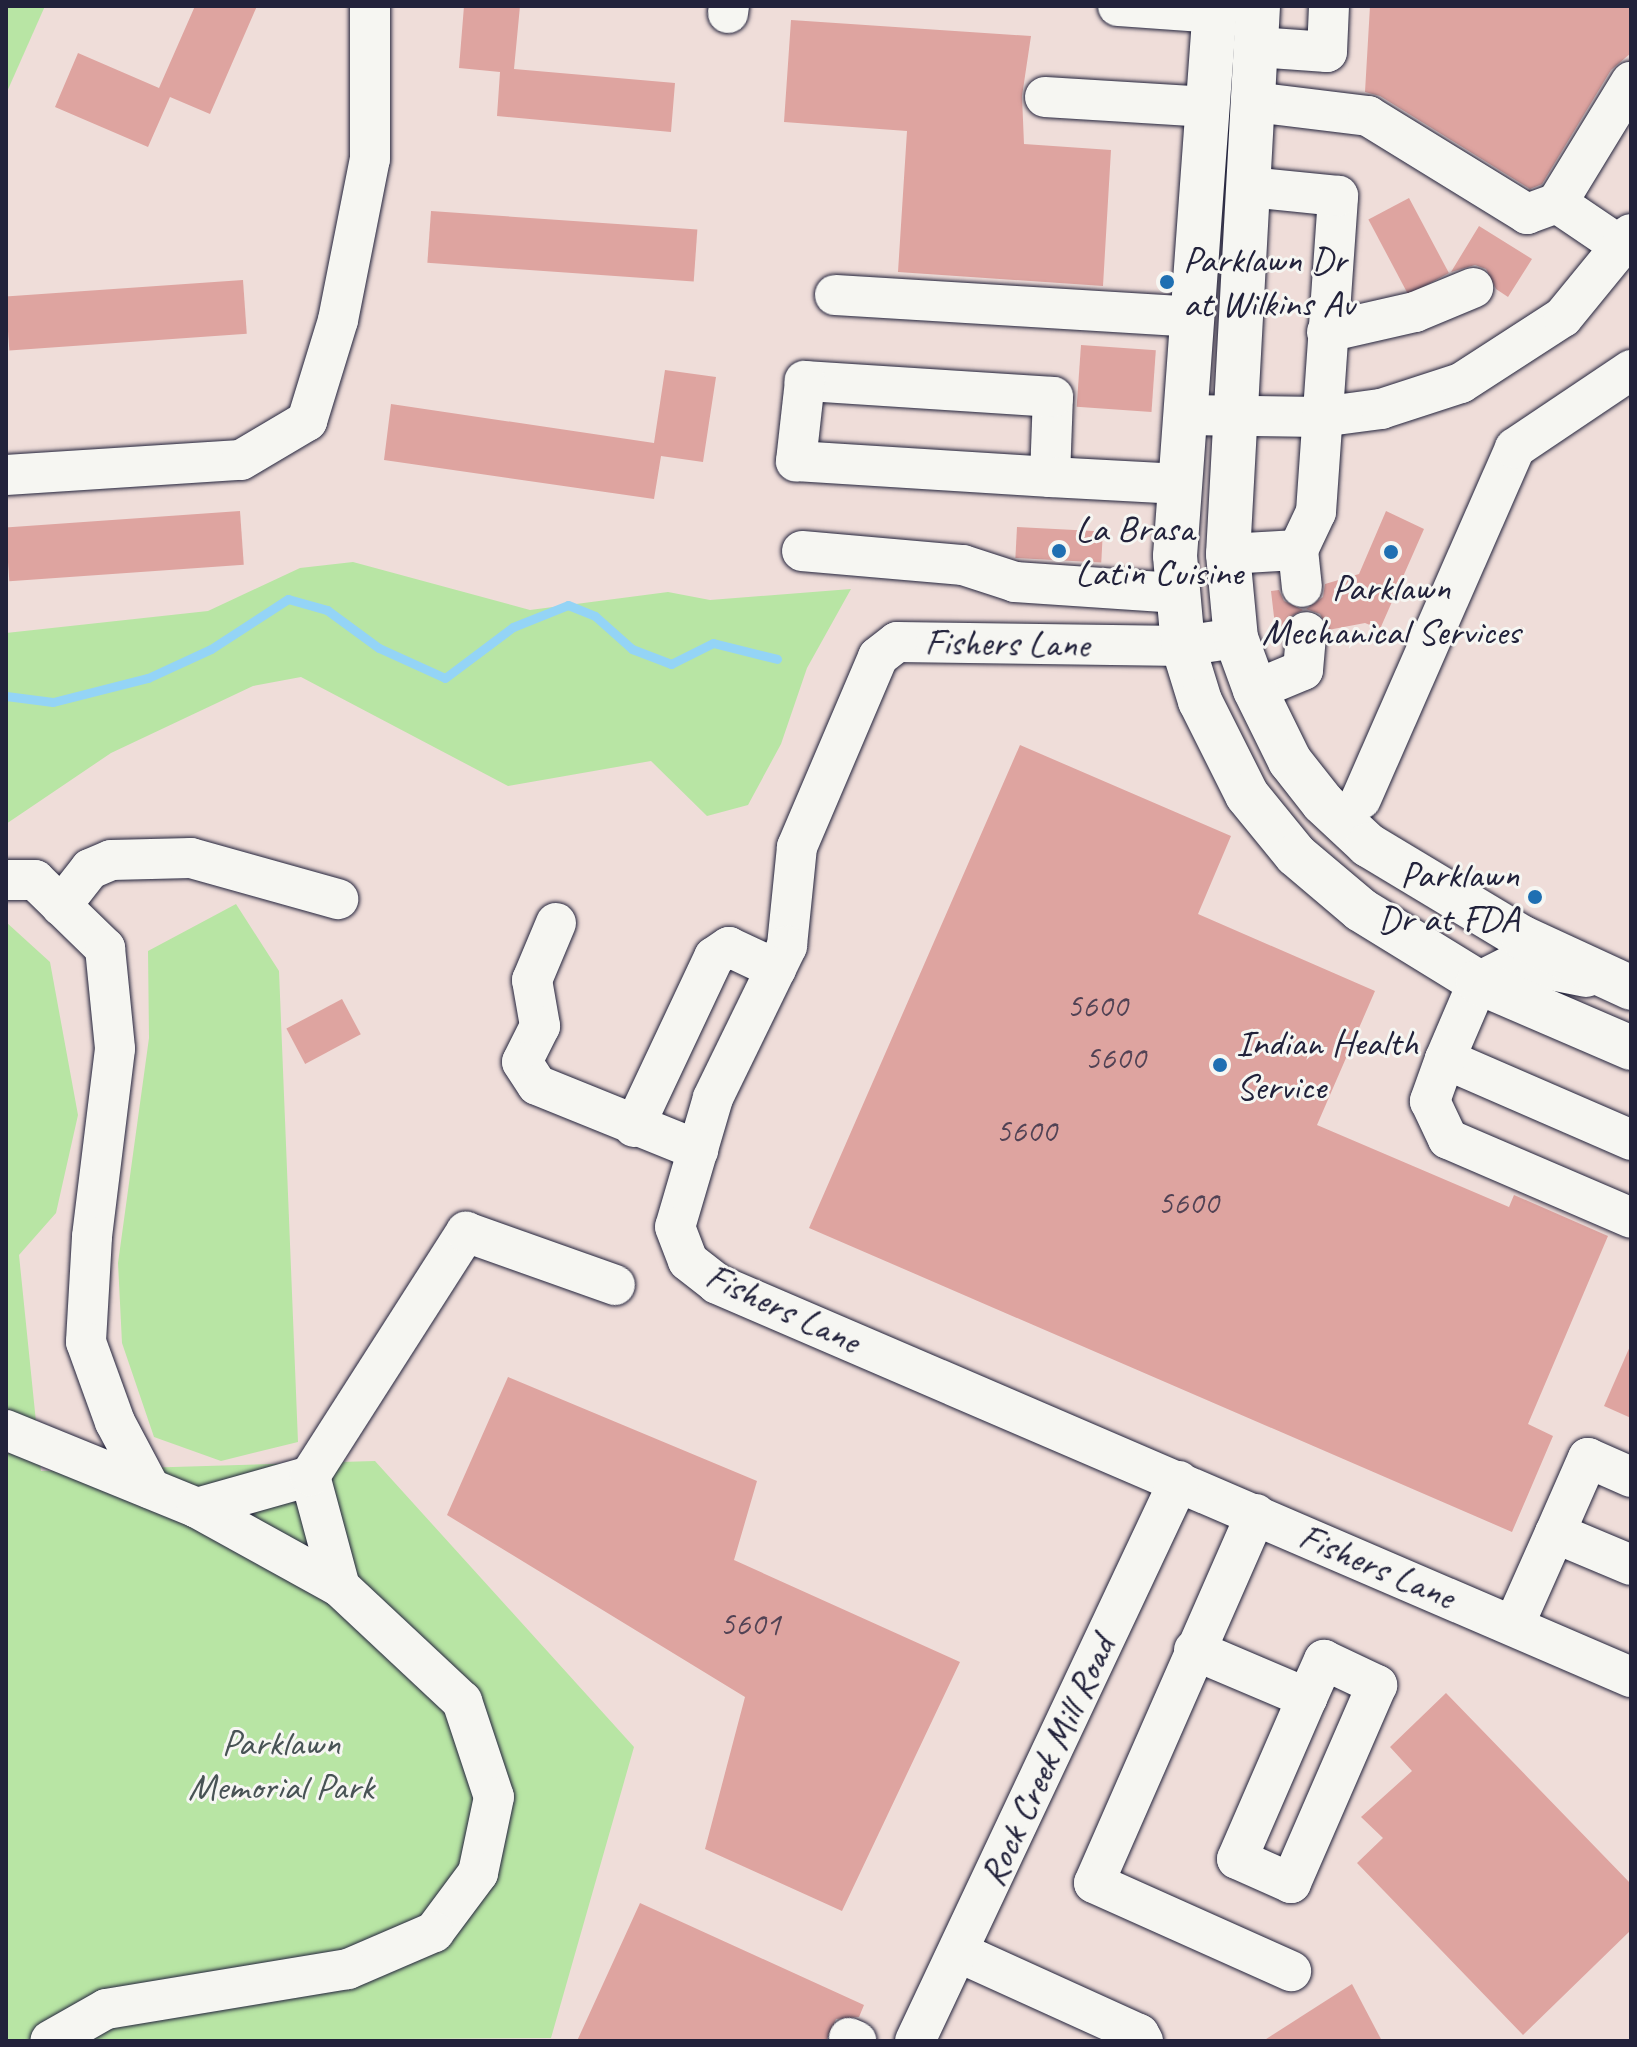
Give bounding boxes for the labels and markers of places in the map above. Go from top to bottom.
place label: Parklawn Dr at Wilkins Av [1183,237,1355,326]
marker: Parklawn Dr at Wilkins Av [1158,273,1176,291]
place label: La Brasa Latin Cuisine [1075,506,1242,596]
marker: La Brasa Latin Cuisine [1050,542,1068,560]
marker: Parklawn Mechanical Services [1382,543,1400,561]
place label: Parklawn Mechanical Services [1262,565,1520,654]
place label: Parklawn Dr at FDA [1377,852,1519,942]
marker: Parklawn Dr at FDA [1526,888,1544,906]
place label: Indian Health Service [1236,1020,1417,1110]
marker: Indian Health Service [1211,1056,1229,1074]

